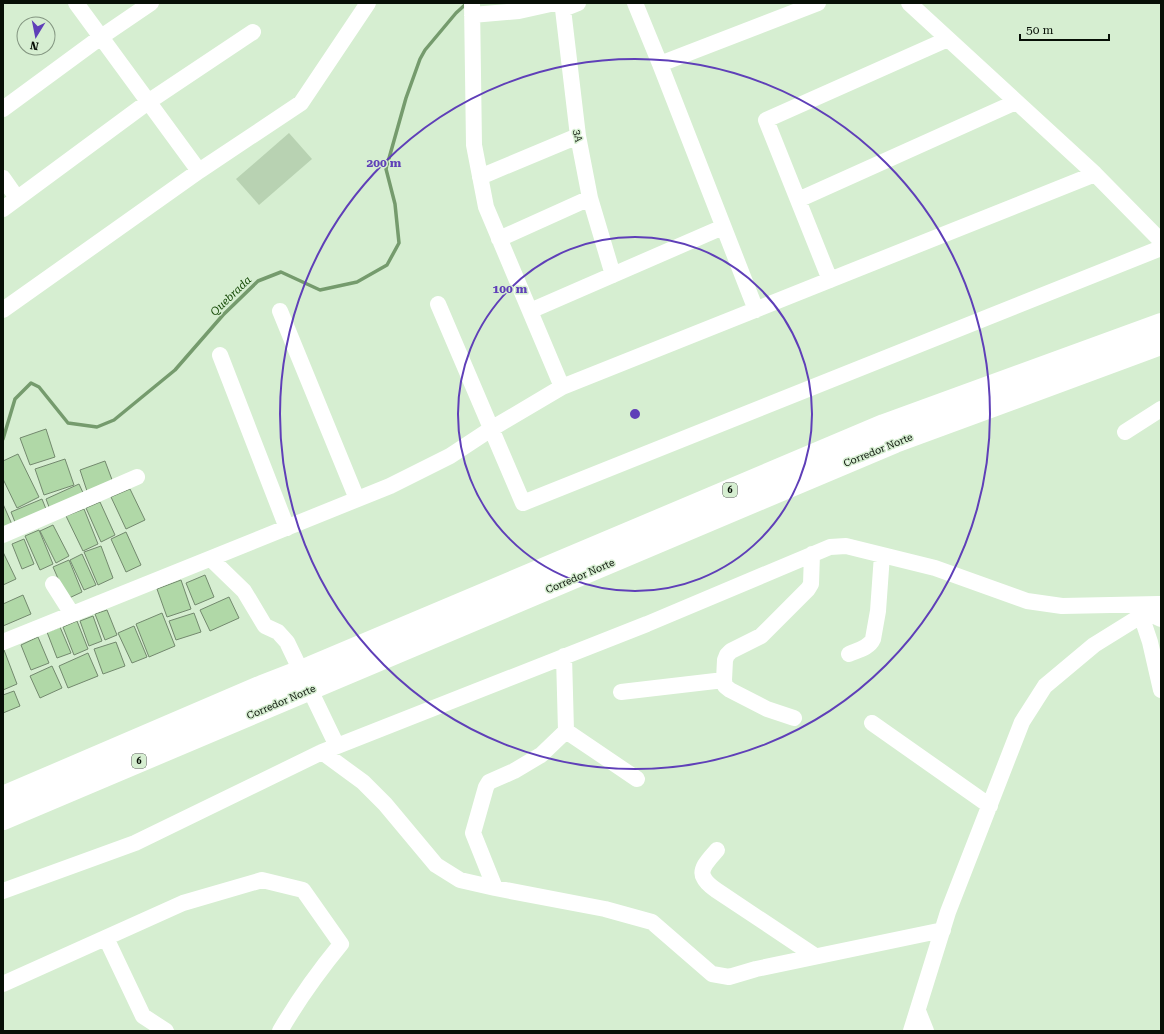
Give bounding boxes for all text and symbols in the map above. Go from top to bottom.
north arrow [16,16,56,56]
scale bar [1020,16,1109,42]
text: 50 m [1026,23,1053,37]
text: N [29,38,40,52]
street label: 3A [572,129,584,143]
text: 200 m [367,156,402,170]
water label: Quebrada [208,273,254,319]
text: 100 m [493,282,528,296]
centre of rings [628,407,642,421]
street label: Corredor Norte [842,431,915,469]
road number: 6 [723,483,737,497]
street label: Corredor Norte [544,556,617,595]
street label: Corredor Norte [245,682,318,721]
road number: 6 [132,754,146,768]

